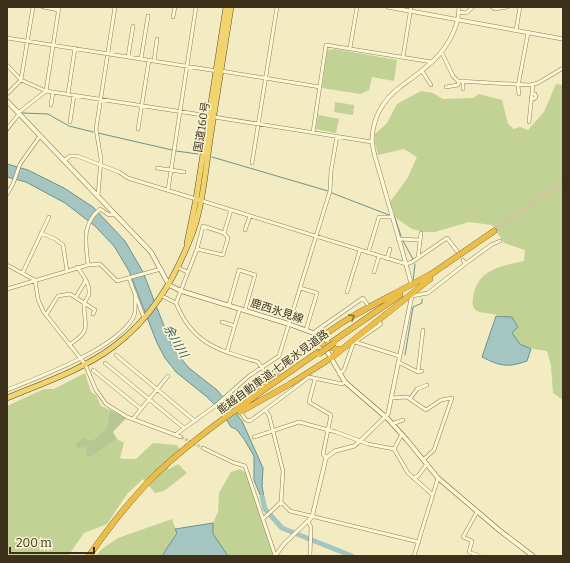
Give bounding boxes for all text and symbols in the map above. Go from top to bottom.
street label: 国道160号 [192,101,212,153]
street label: 鹿西氷見線 [249,296,305,326]
one-way arrow [348,315,355,322]
water label: 余川川 [161,322,192,362]
street label: 能越自動車道;七尾氷見道路 [215,327,331,417]
scale bar [10,529,94,555]
text: 200 m [16,536,52,550]

